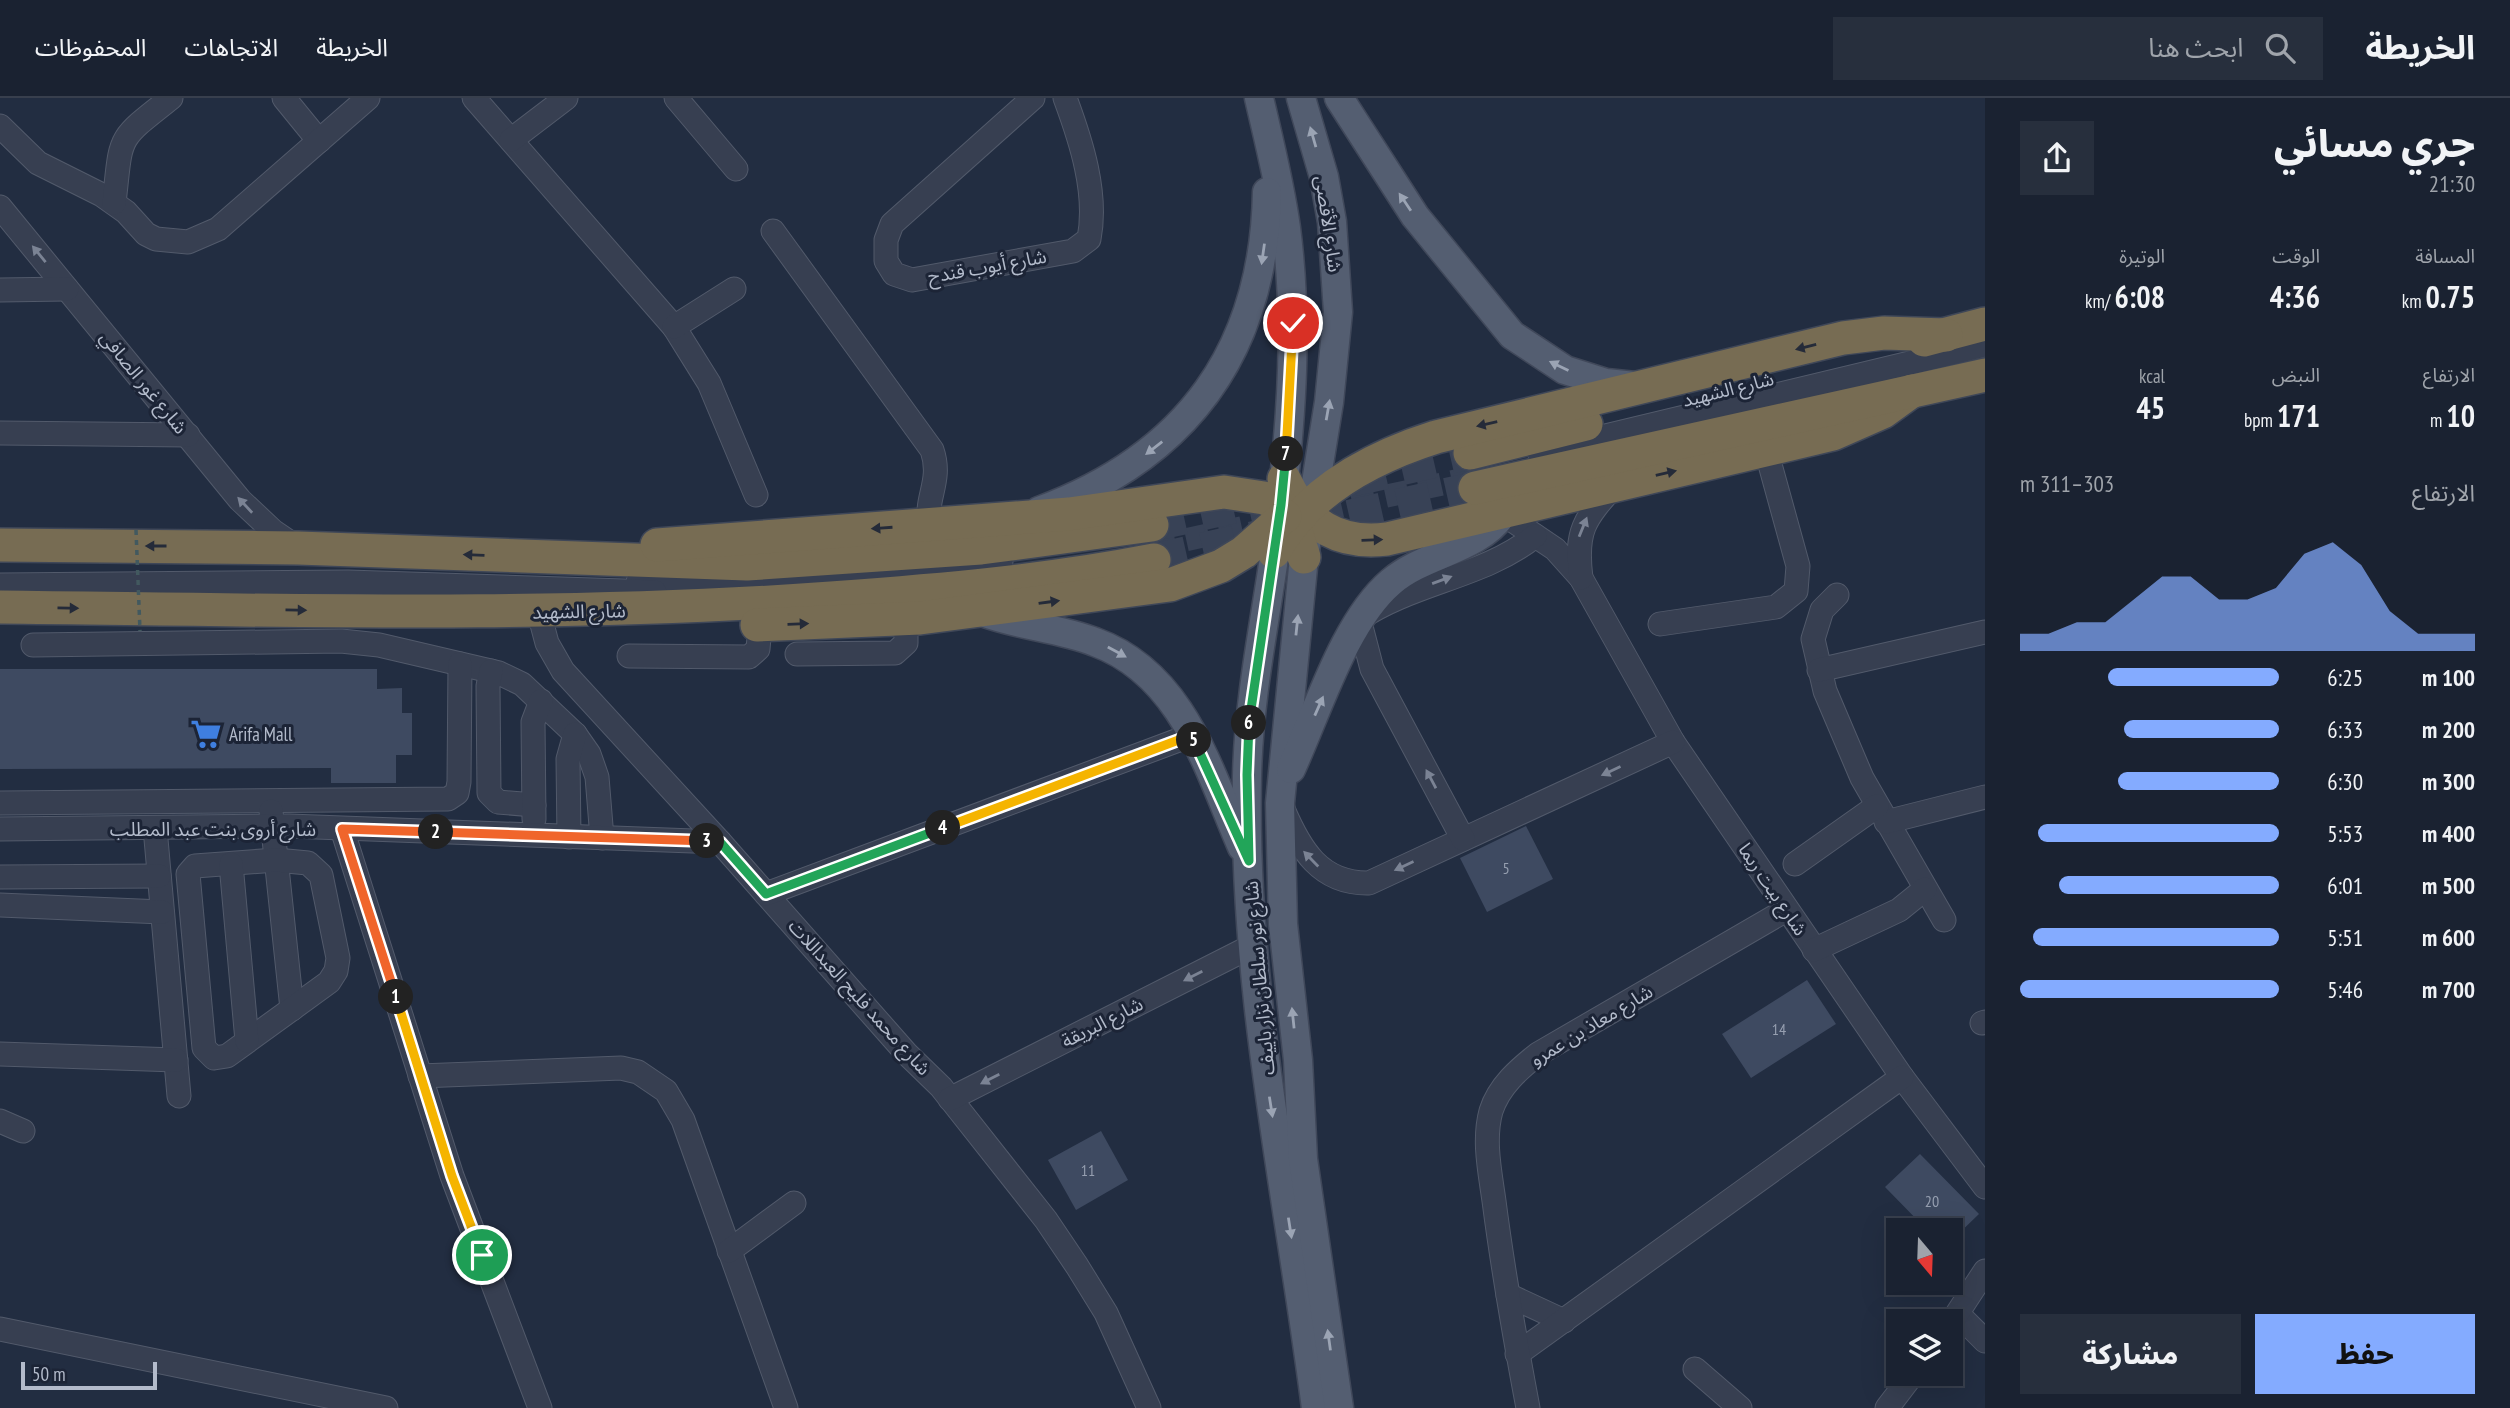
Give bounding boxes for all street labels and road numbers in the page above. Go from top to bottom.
street label: شارع الأقصى [1308,174,1348,274]
street label: شارع أيوب قندح [926,244,1049,290]
street label: شارع غور الصافي [92,325,193,441]
street label: شارع الشهيد [1680,366,1777,414]
street label: شارع الشهيد [532,598,626,626]
street label: شارع أروى بنت عبد المطلب [110,817,316,843]
street label: شارع بيت ريما [1732,838,1813,941]
street label: شارع نور سلطان نزار باييف [1239,880,1281,1076]
street label: شارع محمد فليح العبداللات [781,914,936,1082]
street label: شارع معاذ بن عمرو [1525,979,1658,1073]
street label: شارع البريقة [1057,991,1148,1055]

